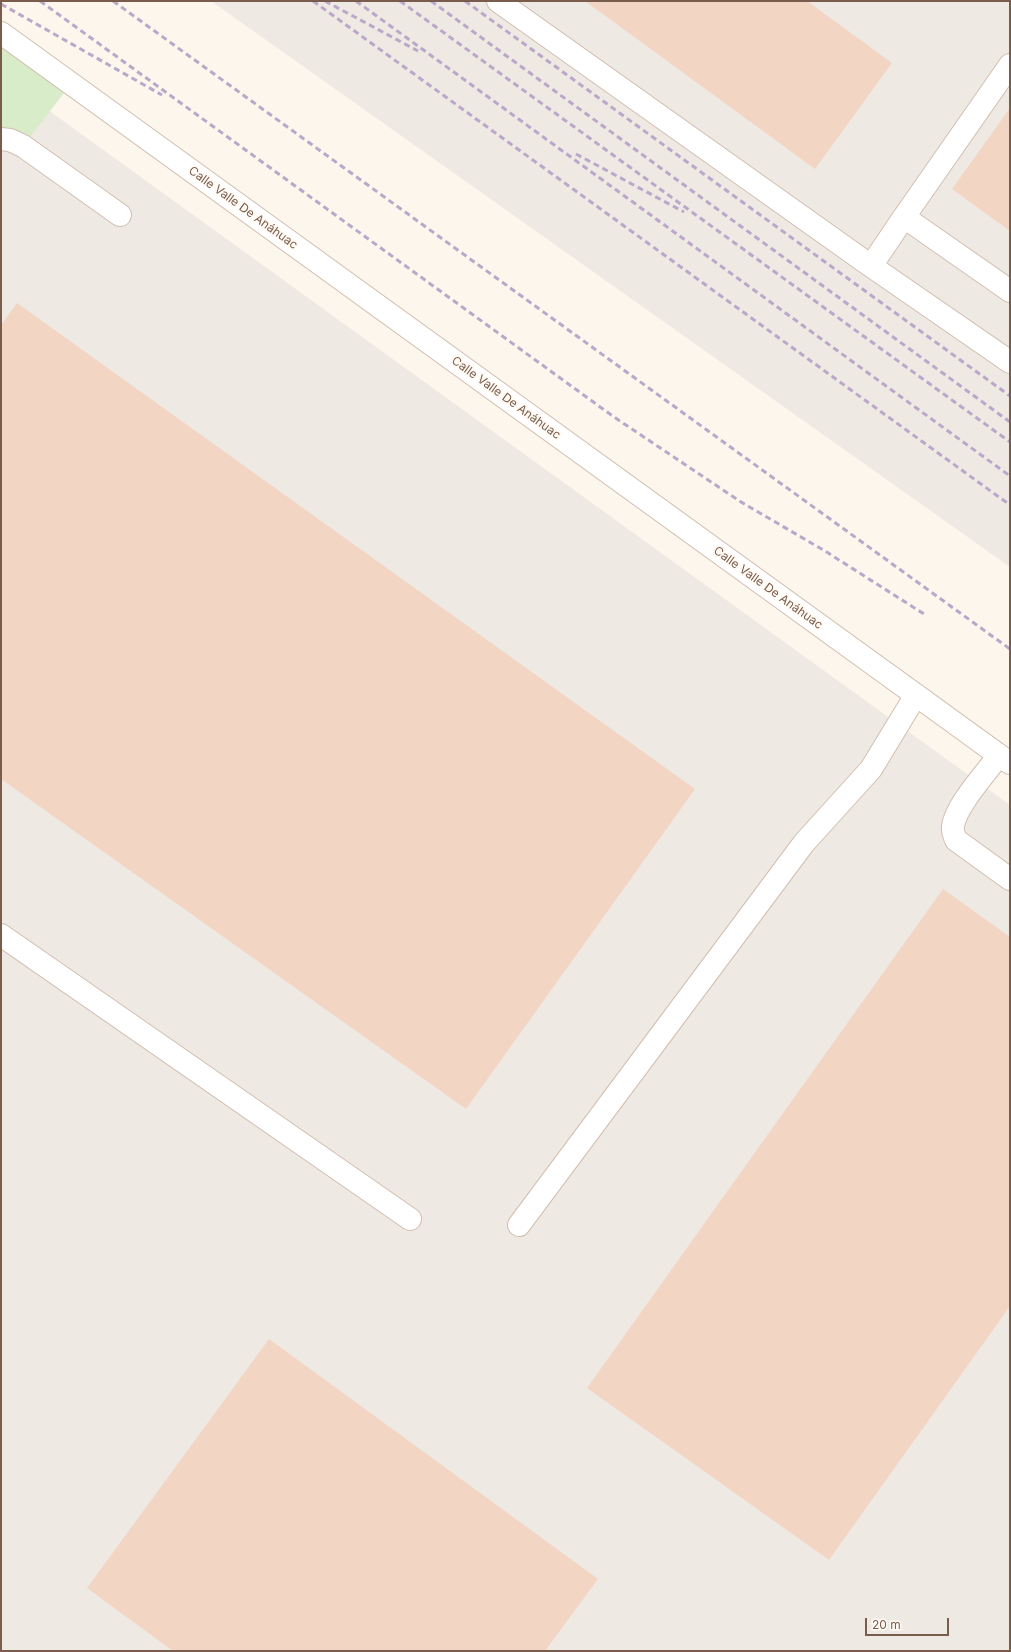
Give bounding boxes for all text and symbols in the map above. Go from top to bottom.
street label: Calle Valle De Anáhuac [186,164,300,252]
street label: Calle Valle De Anáhuac [449,354,563,442]
street label: Calle Valle De Anáhuac [711,544,825,632]
scale bar [867,1610,951,1636]
text: 20 m [872,1617,901,1632]

